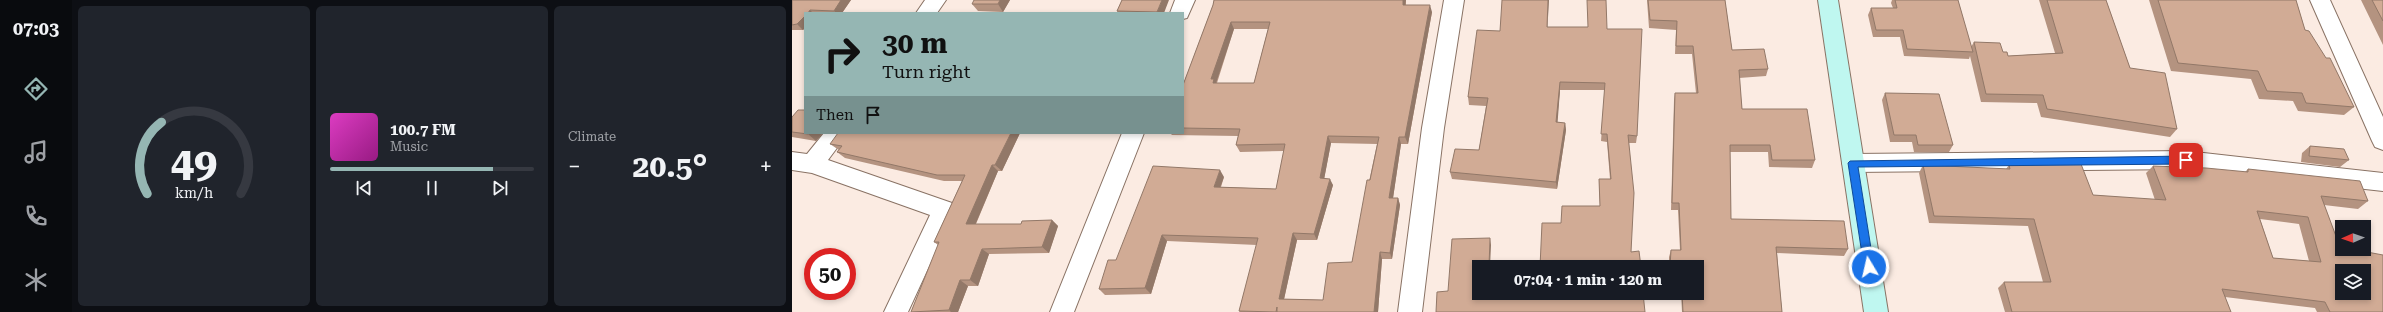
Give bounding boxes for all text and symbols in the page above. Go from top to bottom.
text: 07:03 [13,18,59,39]
text: 30 m [882,27,947,60]
icon: right [816,28,868,80]
text: Turn right [882,61,970,82]
icon: directions [22,75,50,103]
icon: arrive [862,104,884,126]
text: Then [816,106,854,124]
text: 100.7 FM [390,121,456,139]
text: Climate [568,129,616,144]
icon: music [22,138,50,166]
text: 49 [171,138,217,187]
text: Music [390,139,428,154]
pin [2169,143,2203,177]
text: 20.5° [633,149,707,184]
icon: arrive [2175,149,2197,171]
text: − [568,154,580,179]
text: + [760,154,772,179]
icon: previous [353,177,375,199]
icon: pause [421,177,443,199]
icon: next [489,177,511,199]
text: km/h [175,185,213,201]
icon: phone [22,202,50,230]
north arrow [2335,220,2371,256]
map controls [2335,220,2371,300]
position arrow [1848,246,1890,288]
speed limit sign: 50 [804,248,856,300]
button: layers [2335,264,2371,300]
icon: climate [22,266,50,294]
text: 07:04 · 1 min · 120 m [1514,271,1662,289]

